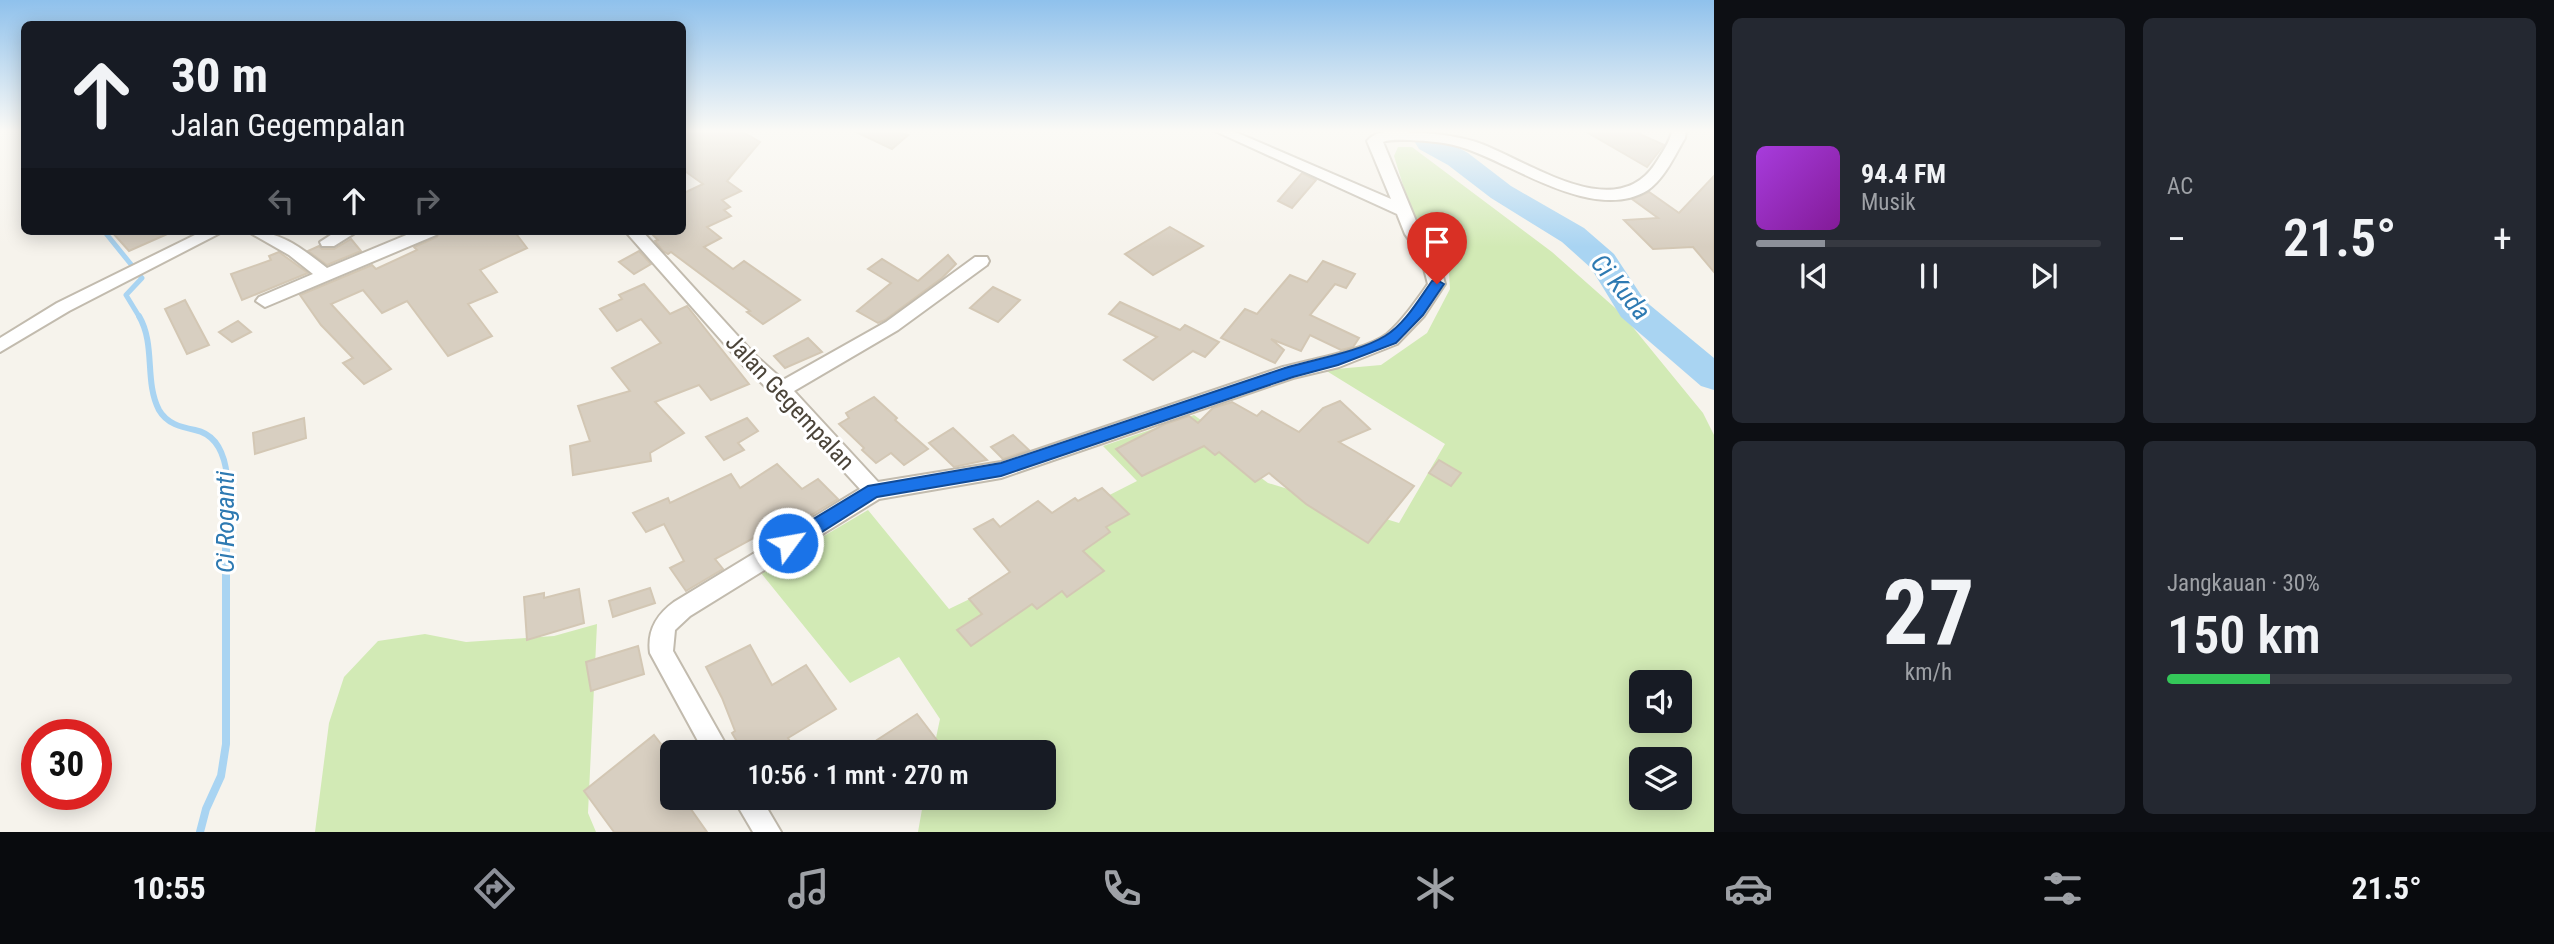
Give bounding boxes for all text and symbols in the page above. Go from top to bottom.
text: 30 m [171,47,268,104]
icon: ahead [56,49,147,140]
text: Jalan Gegempalan [171,106,405,144]
text: 94.4 FM [1861,159,1946,189]
text: AC [2167,173,2193,200]
icon: left [262,182,300,220]
icon: ahead [335,182,373,220]
icon: right [408,182,446,220]
text: Musik [1861,189,1916,216]
text: 21.5° [2283,208,2396,269]
pin [1407,212,1467,284]
text: − [2167,217,2186,261]
text: + [2493,217,2512,261]
icon: arrive [1418,223,1456,261]
water label: Ci Kuda [1585,248,1657,326]
icon: previous [1795,257,1833,295]
icon: pause [1910,257,1948,295]
icon: next [2025,257,2063,295]
street label: Jalan Gegempalan [720,328,860,476]
water label: Ci Roganti [210,471,240,573]
position arrow [751,506,825,580]
text: 27 [1883,560,1974,666]
text: Jangkauan · 30% [2167,570,2320,597]
text: 150 km [2167,605,2321,666]
text: km/h [1905,659,1952,686]
map controls [1629,670,1692,810]
button: sound [1629,670,1692,733]
speed limit sign: 30 [21,719,112,810]
button: layers [1629,747,1692,810]
text: 10:56 · 1 mnt · 270 m [747,760,969,790]
icon: directions [470,864,519,913]
icon: music [784,864,833,913]
icon: phone [1097,864,1146,913]
icon: climate [1411,864,1460,913]
icon: car [1724,864,1773,913]
icon: filters [2038,864,2087,913]
text: 10:55 [132,869,206,907]
text: 21.5° [2351,869,2422,907]

